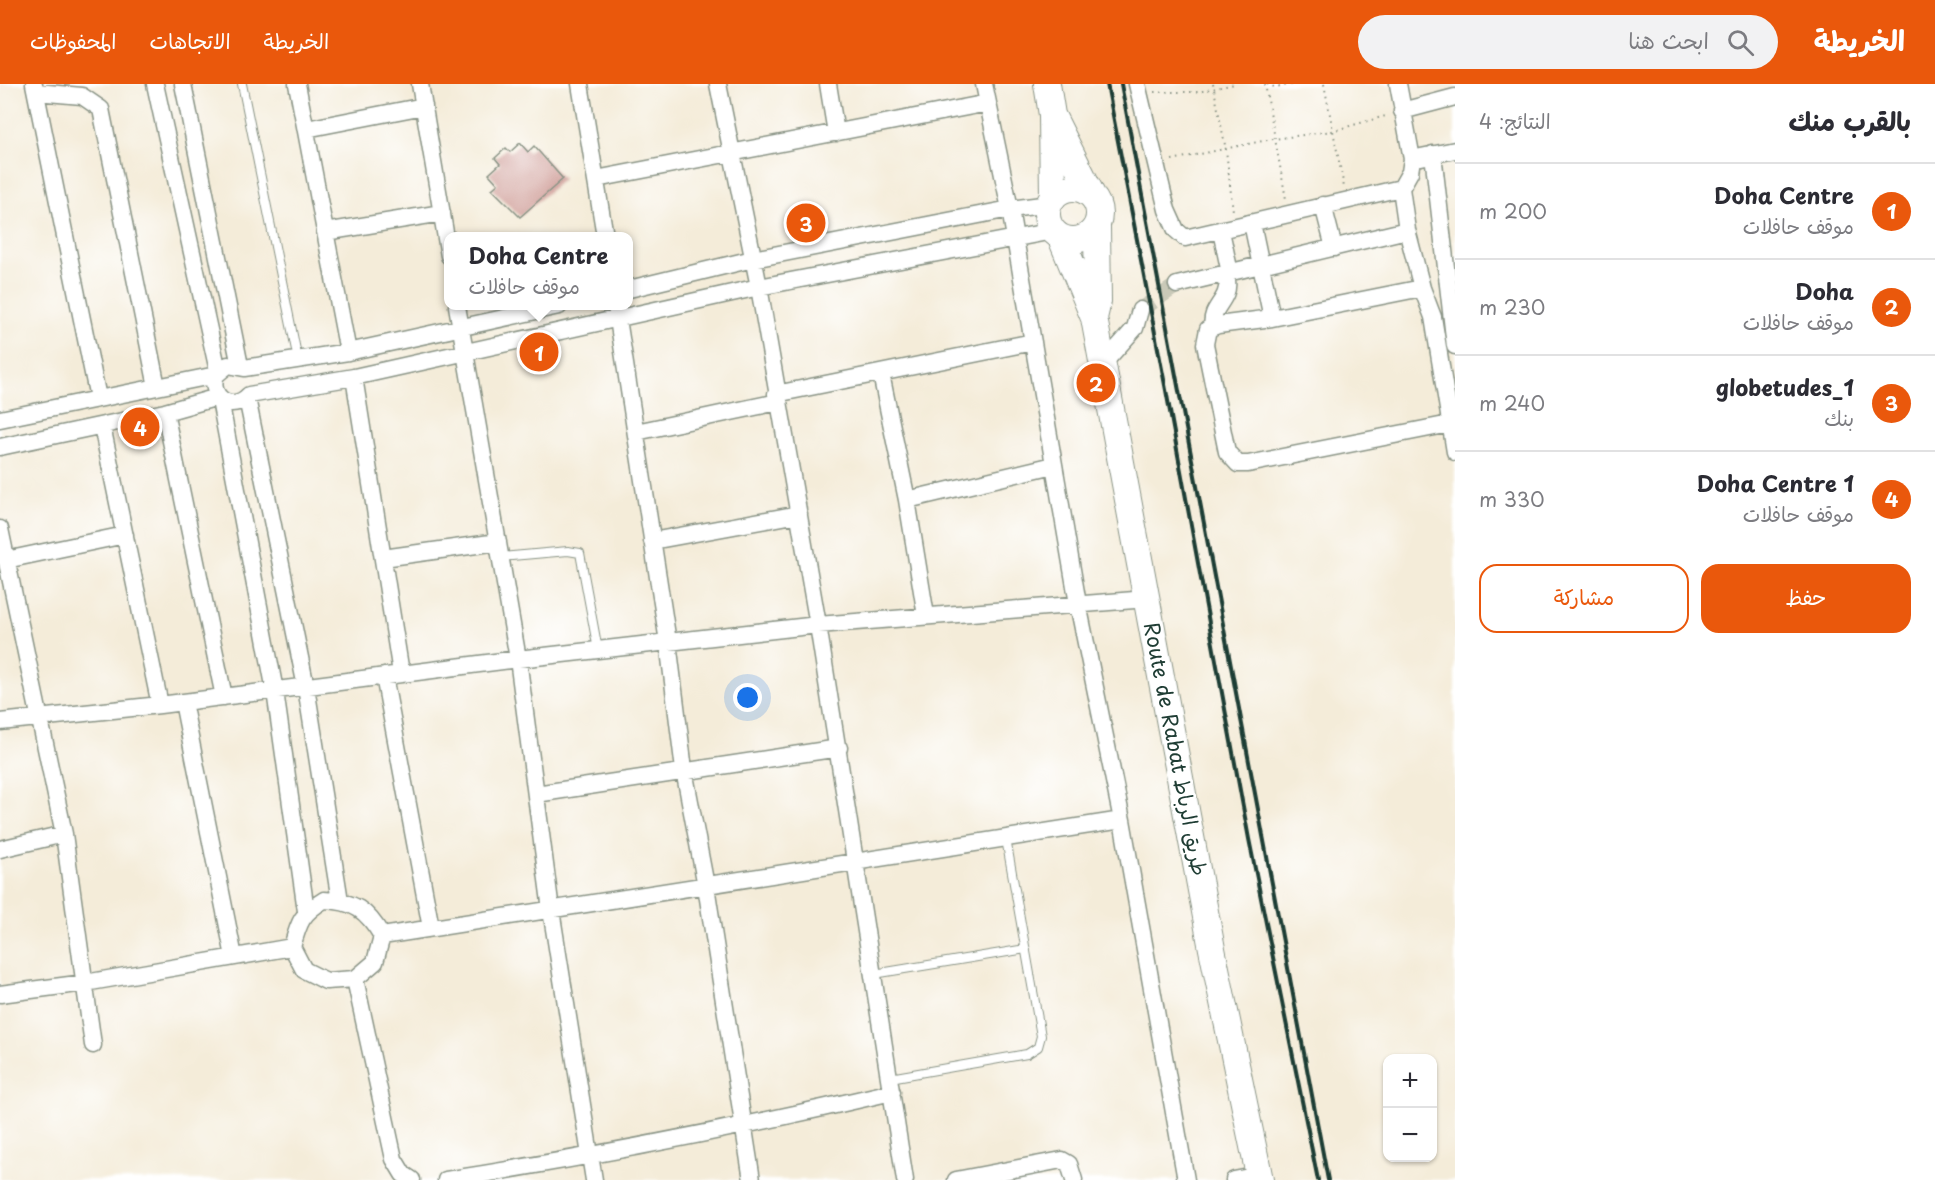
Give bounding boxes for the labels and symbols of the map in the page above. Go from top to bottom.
pin: 3 [786,200,826,246]
pin: 1 [520,330,558,374]
pin: 2 [1076,360,1116,406]
pin: 4 [120,404,160,450]
street label: Route de Rabat طريق الرباط [1137,619,1217,878]
your location [733,683,762,712]

